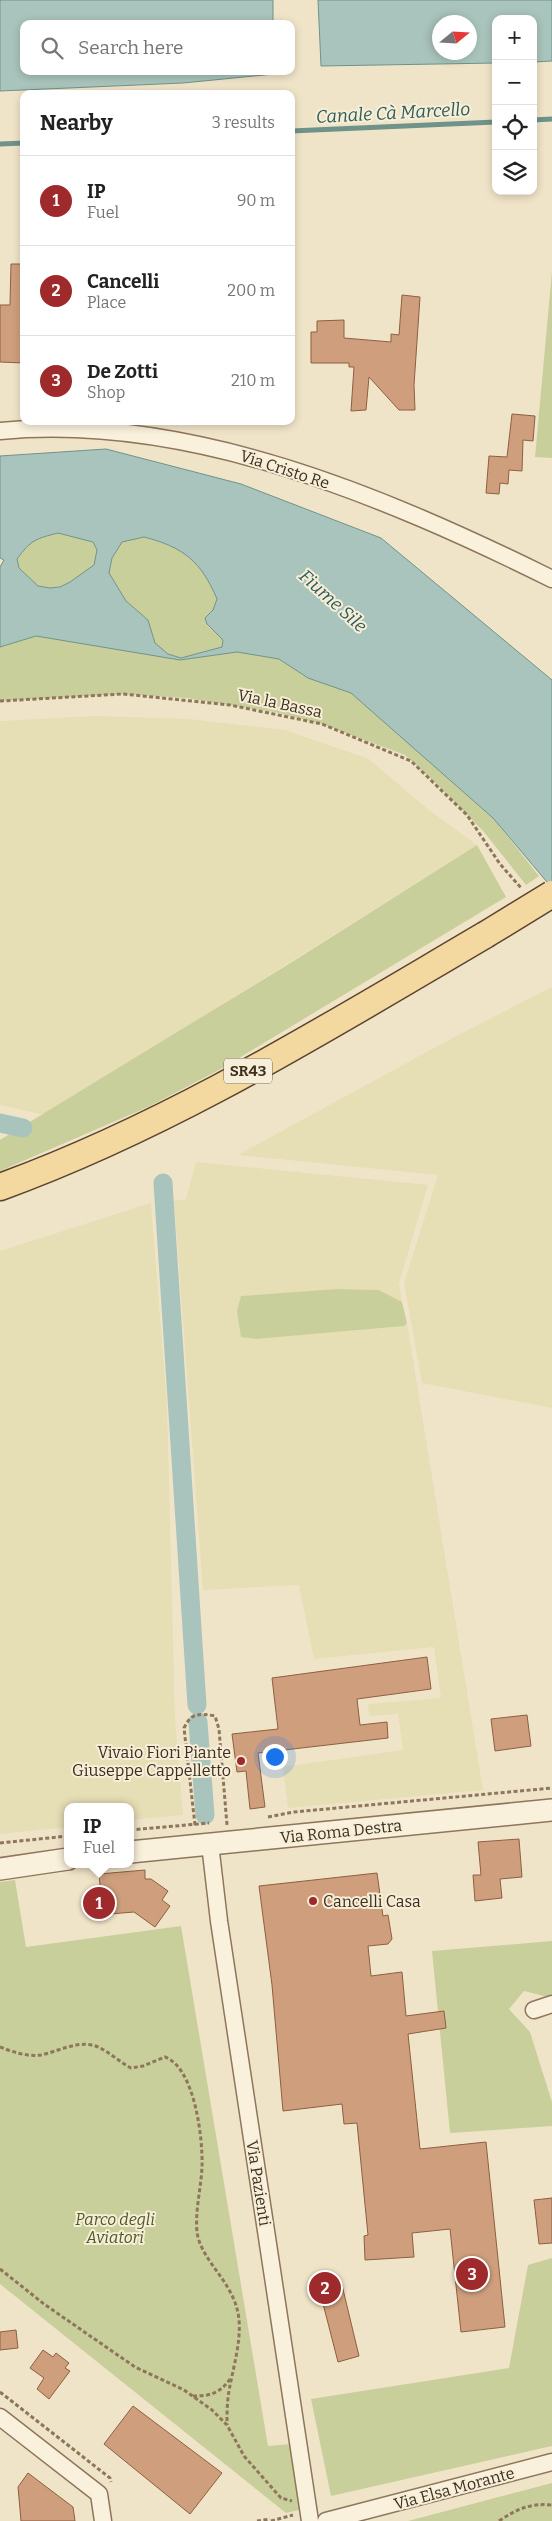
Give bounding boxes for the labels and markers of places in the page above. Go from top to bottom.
place label: Vivaio Fiori Piante Giuseppe Cappelletto [72,1743,231,1780]
marker: Vivaio Fiori Piante Giuseppe Cappelletto [235,1755,247,1767]
pin: 1 [83,1884,115,1922]
place label: Cancelli Casa [323,1892,421,1911]
marker: Cancelli Casa [307,1895,319,1907]
pin: 3 [456,2255,488,2293]
pin: 2 [309,2269,341,2307]

